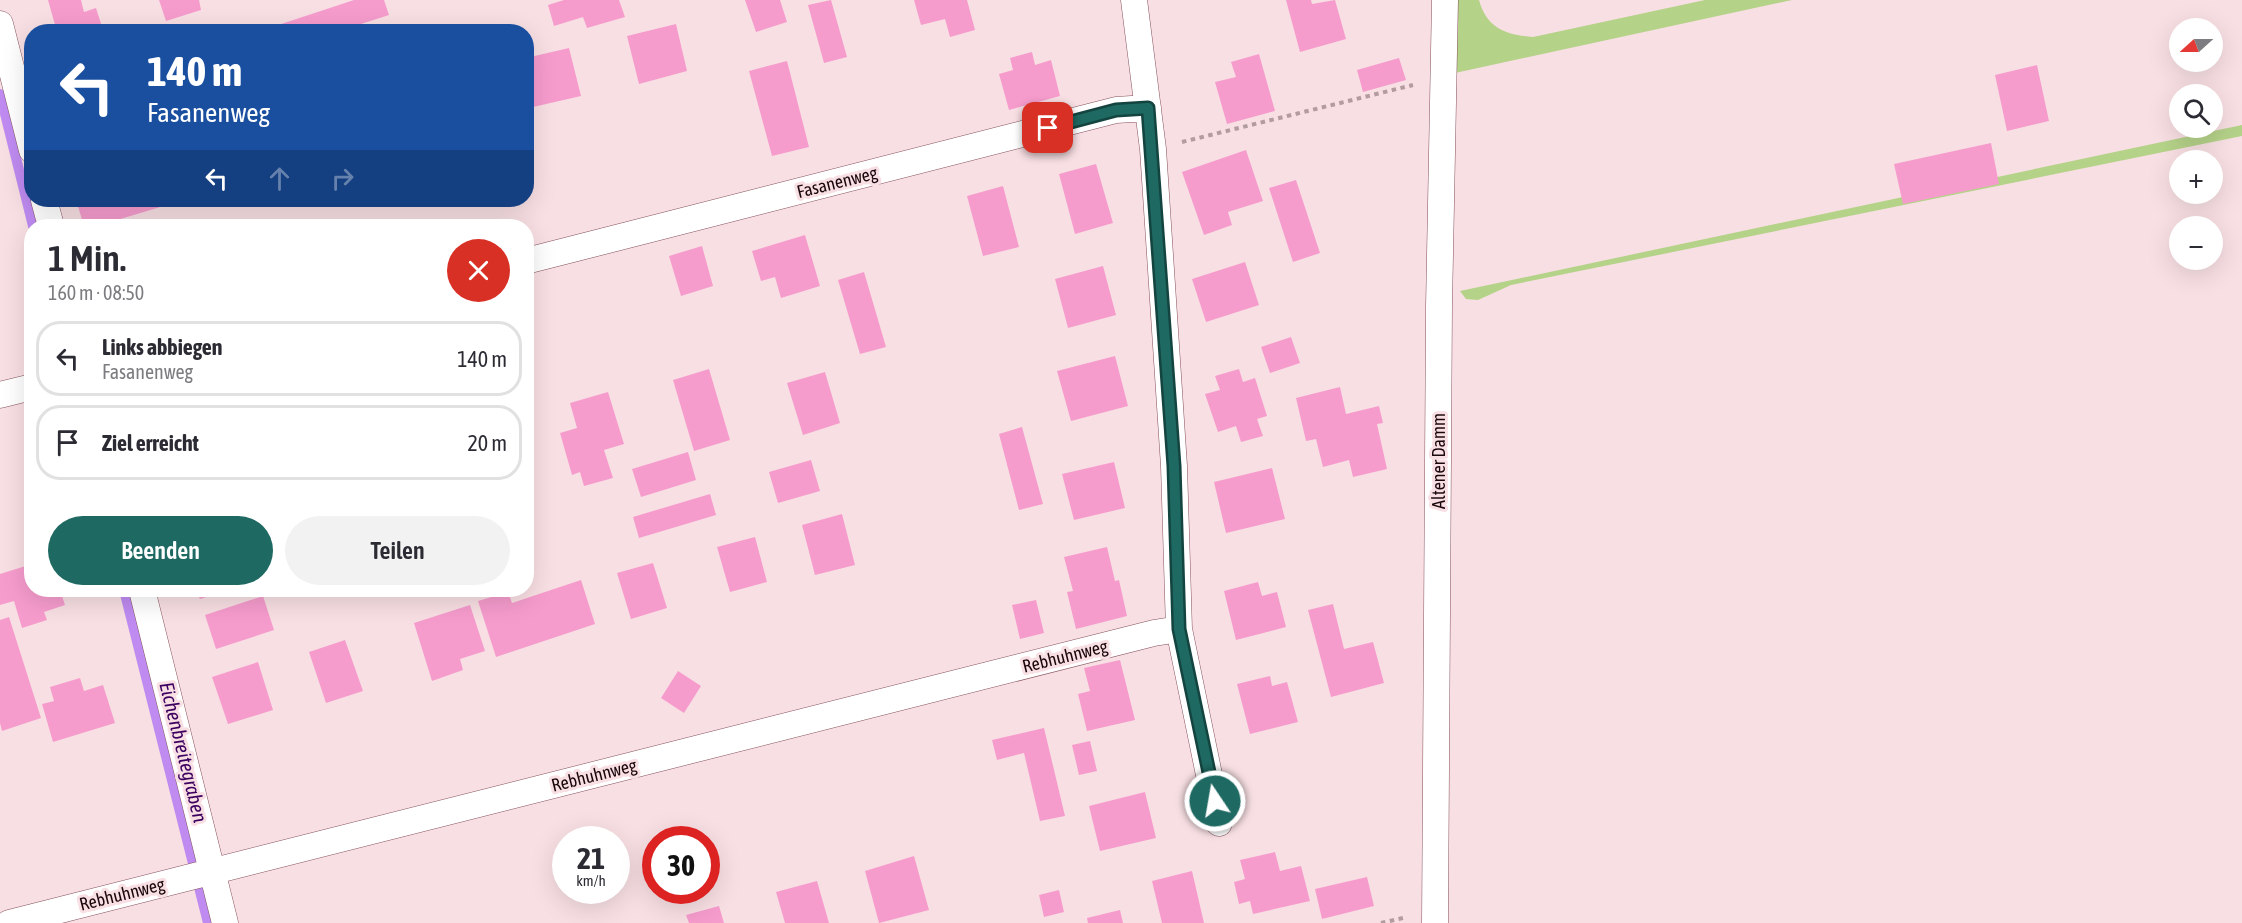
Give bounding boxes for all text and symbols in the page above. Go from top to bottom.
north arrow [2169,18,2223,72]
map controls [2169,18,2223,270]
text: 140 m [147,47,242,95]
icon: left [48,48,126,126]
button: search [2169,84,2223,138]
text: Fasanenweg [147,97,270,128]
pin [1022,102,1073,153]
icon: arrive [1031,111,1064,144]
button: + [2169,150,2223,204]
icon: left [200,162,233,195]
icon: ahead [263,162,296,195]
icon: right [326,162,359,195]
street label: Fasanenweg [795,162,880,202]
button: − [2169,216,2223,270]
text: 1 Min. [48,237,126,279]
button: close [447,239,510,302]
text: 160 m · 08:50 [48,281,144,304]
text: Links abbiegen [102,334,223,360]
icon: left [51,342,84,375]
text: 140 m [457,346,507,372]
text: Fasanenweg [102,360,193,383]
street label: Altener Damm [1428,413,1449,509]
icon: arrive [51,426,84,459]
text: Ziel erreicht [102,430,199,456]
text: 20 m [467,430,507,456]
button: Beenden [48,516,273,585]
button: Teilen [285,516,510,585]
street label: Rebhuhnweg [1020,635,1110,677]
water label: Eichenbreitegraben [155,679,213,825]
street label: Rebhuhnweg [549,754,639,796]
position arrow [1183,769,1247,833]
speed limit sign: 30 [642,826,720,904]
text: 21 [577,841,605,875]
text: km/h [576,872,606,889]
street label: Rebhuhnweg [77,873,167,915]

